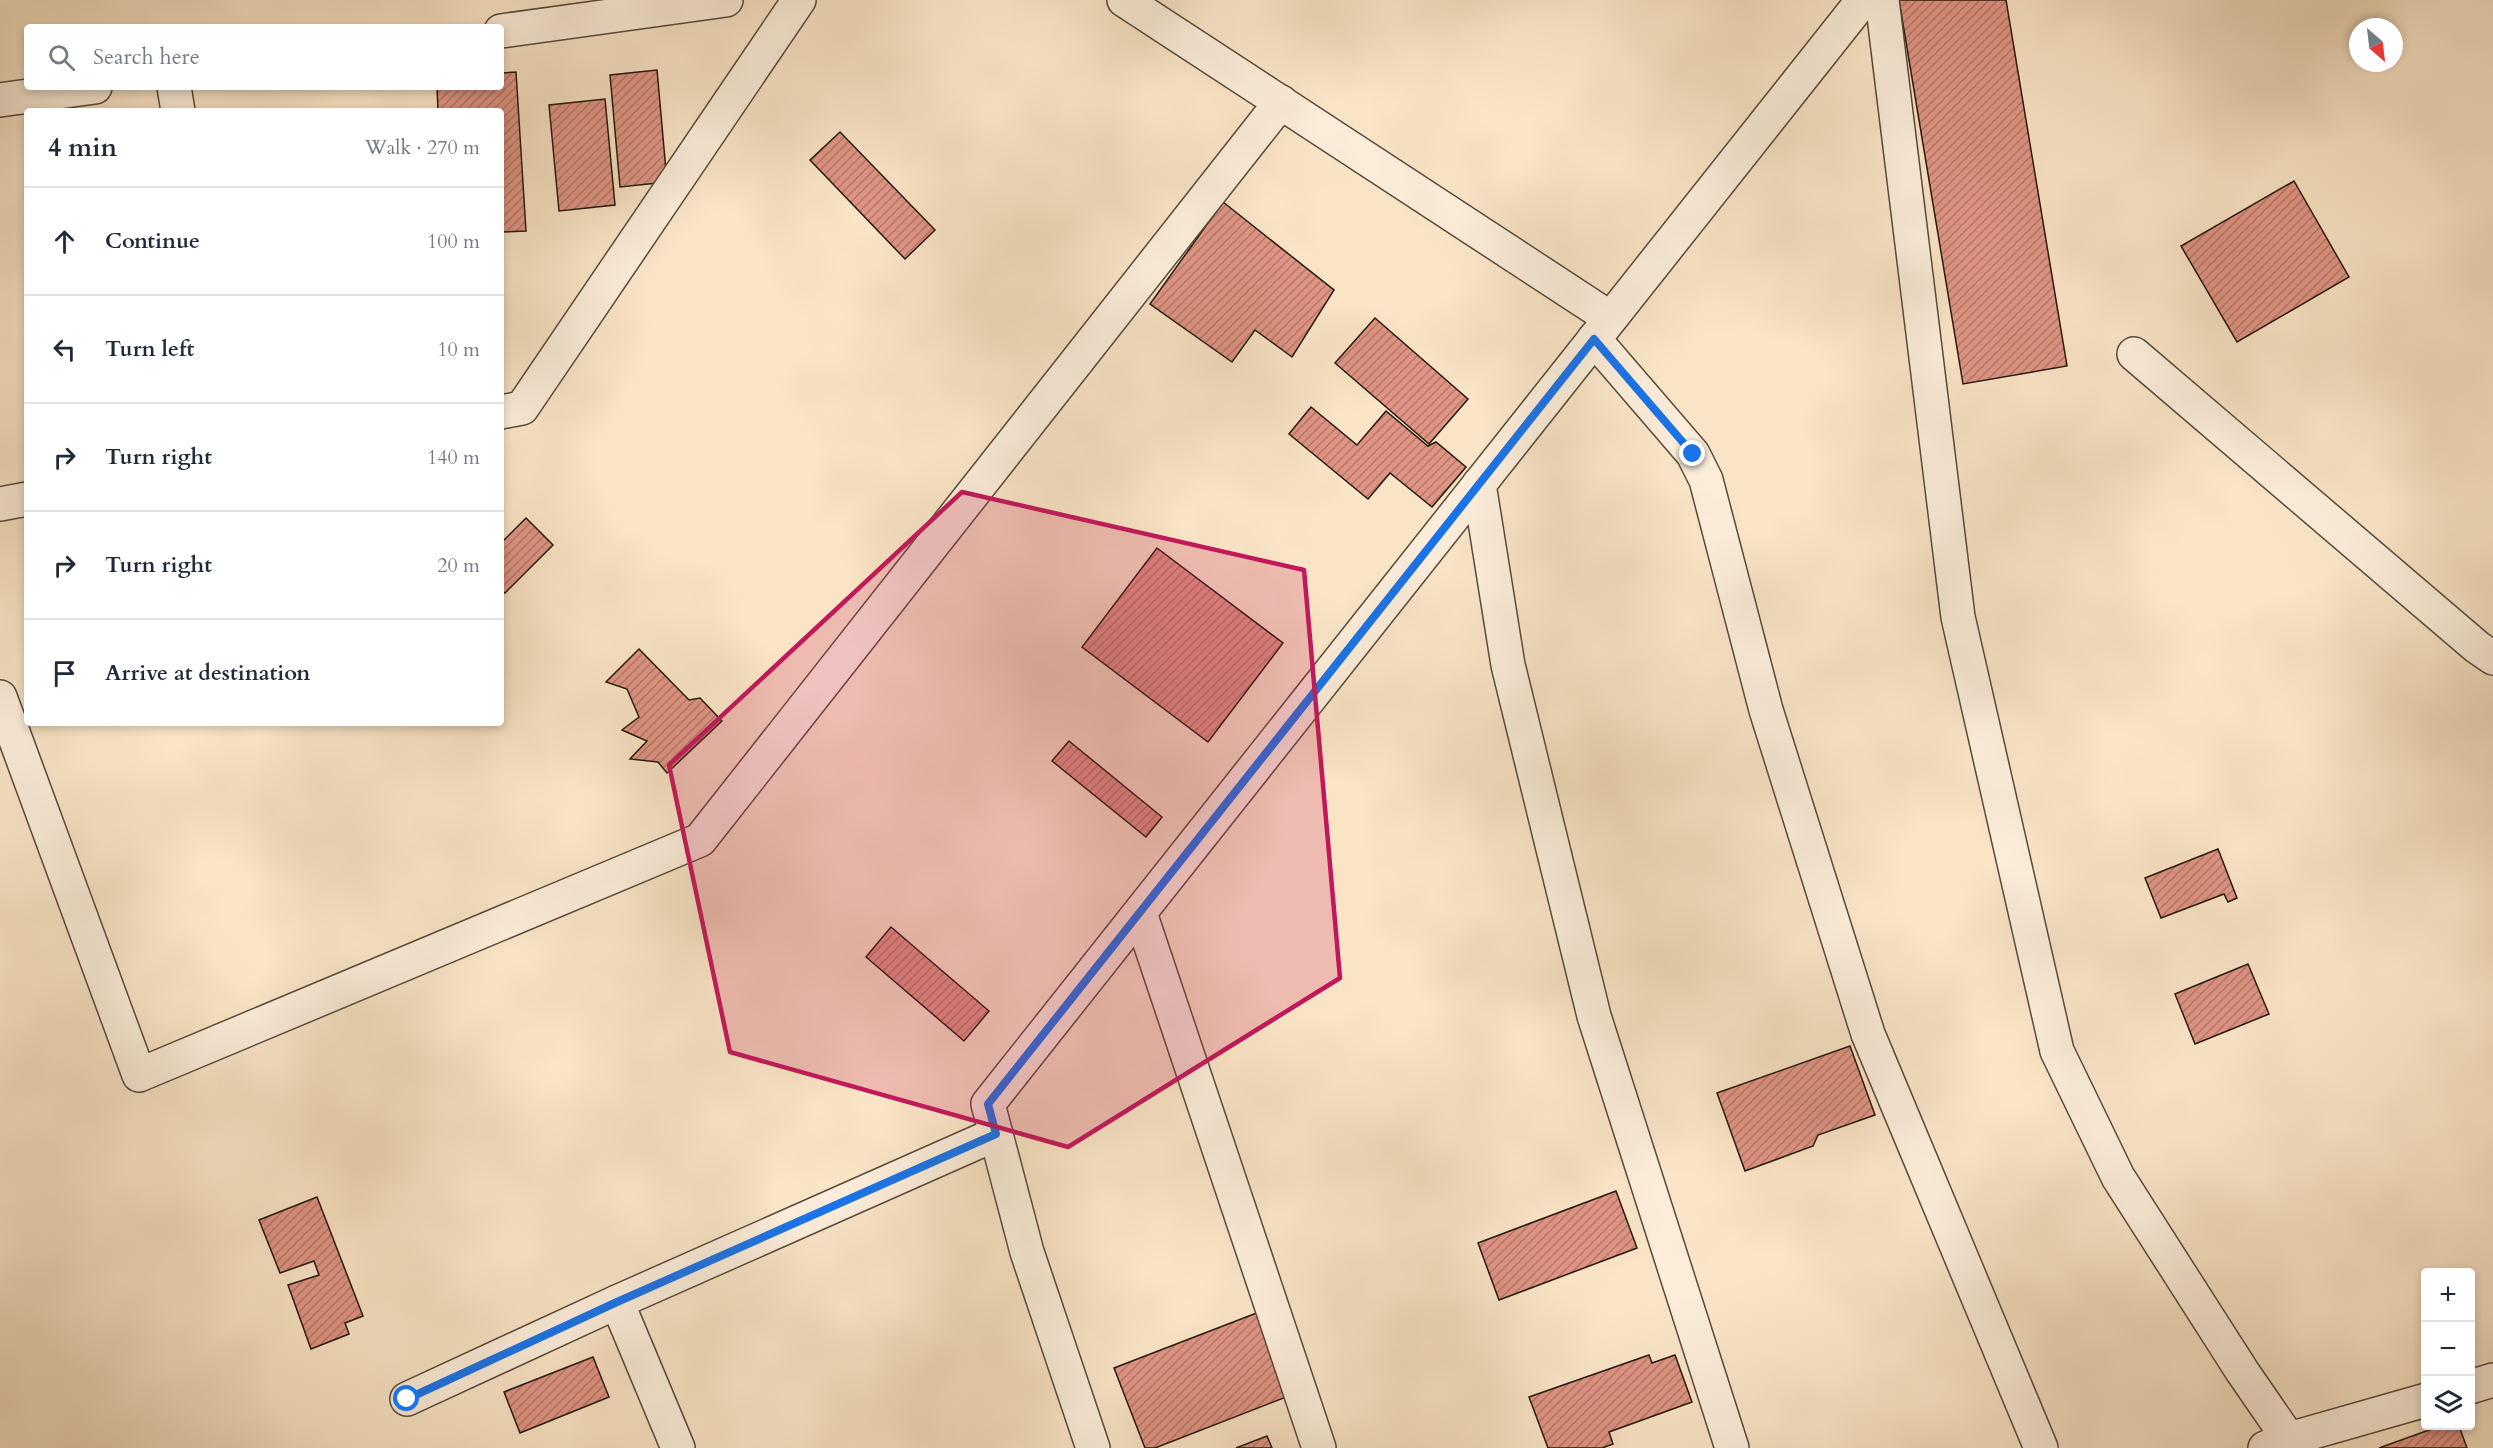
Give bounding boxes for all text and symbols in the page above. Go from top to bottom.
north arrow [2349,18,2403,72]
search box [24,24,504,90]
icon: search [45,41,78,74]
text: Search here [93,42,200,72]
text: 4 min [48,130,117,165]
text: Walk · 270 m [365,134,480,161]
icon: ahead [48,225,81,258]
text: Continue [105,226,200,256]
text: 100 m [427,228,480,255]
icon: left [48,333,81,366]
text: Turn left [105,334,194,364]
text: 10 m [437,336,480,363]
route end [1679,440,1705,466]
icon: right [48,441,81,474]
text: Turn right [105,442,212,472]
text: 140 m [427,444,480,471]
icon: right [48,549,81,582]
text: Turn right [105,550,212,580]
text: 20 m [437,552,480,579]
icon: arrive [48,657,81,690]
text: Arrive at destination [105,658,310,688]
map controls [2421,1268,2475,1430]
button: + [2421,1268,2475,1322]
button: − [2421,1322,2475,1376]
button: layers [2421,1376,2475,1430]
route start [393,1385,419,1411]

